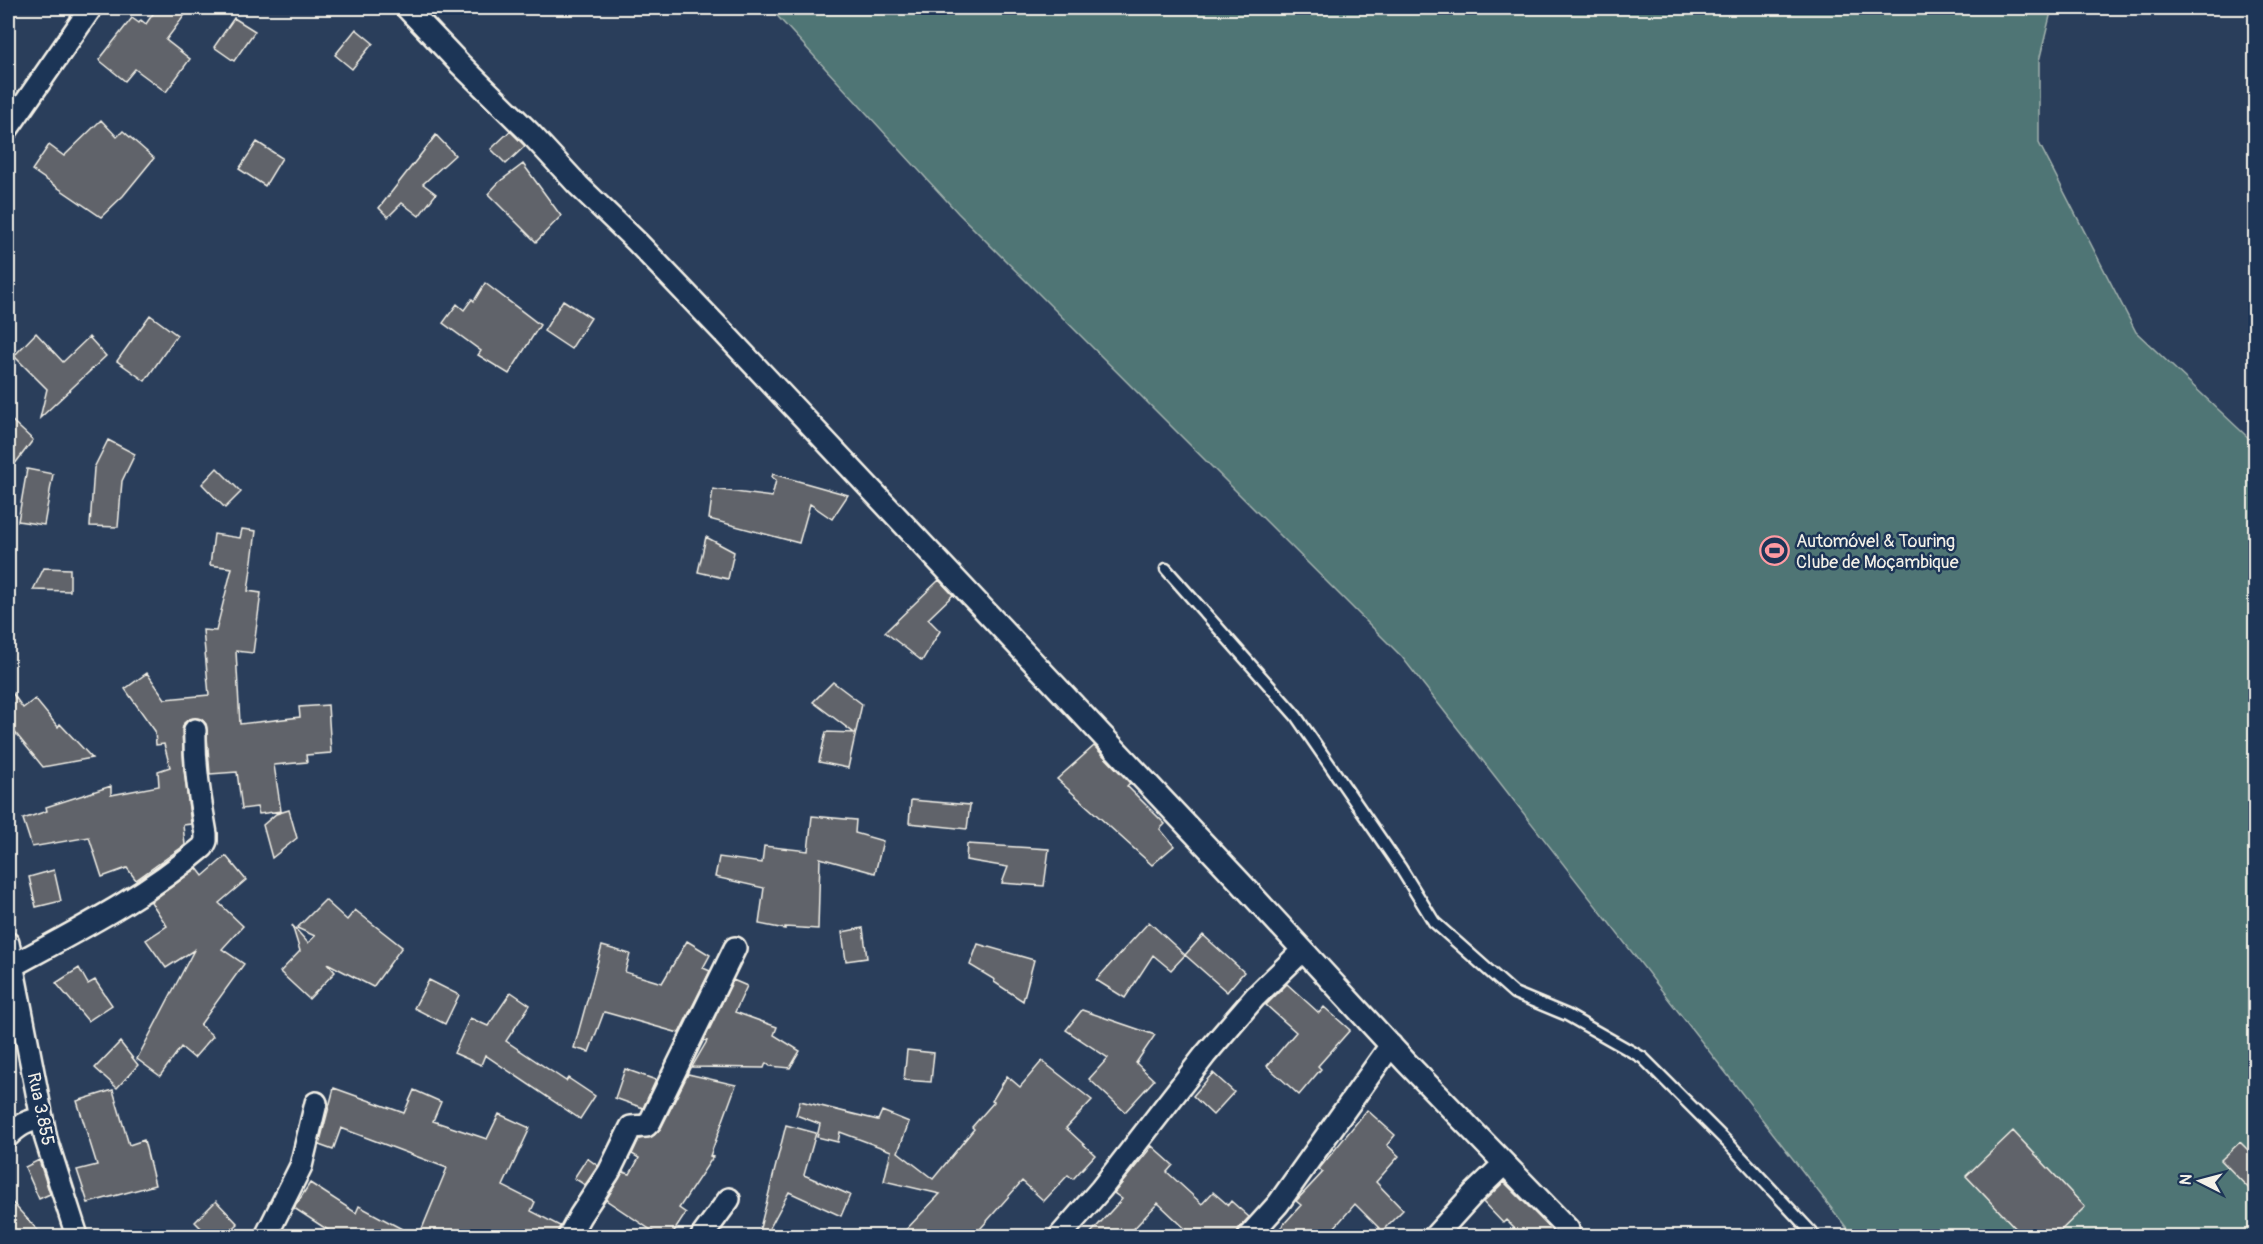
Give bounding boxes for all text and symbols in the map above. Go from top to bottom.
place label: Automóvel & Touring Clube de Moçambique [1796,530,1959,574]
sports icon: Automóvel & Touring Clube de Moçambique [1759,535,1791,567]
street label: Rua 3.855 [22,1070,59,1148]
north arrow [2170,1151,2230,1211]
text: N [2176,1173,2197,1186]

